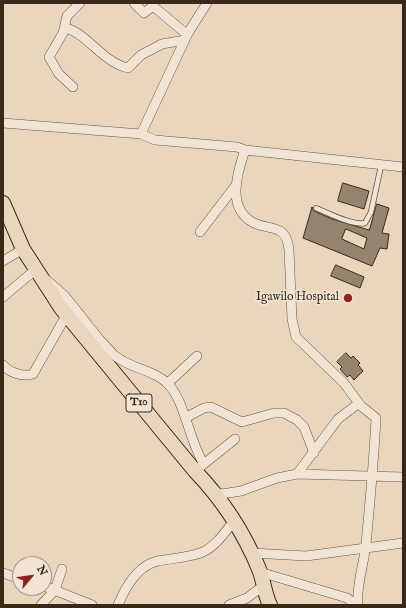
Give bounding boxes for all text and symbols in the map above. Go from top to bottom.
place label: Igawilo Hospital [256,291,339,305]
marker: Igawilo Hospital [342,292,354,304]
road number: T10 [126,394,152,412]
north arrow [12,556,52,596]
text: N [33,563,50,578]

